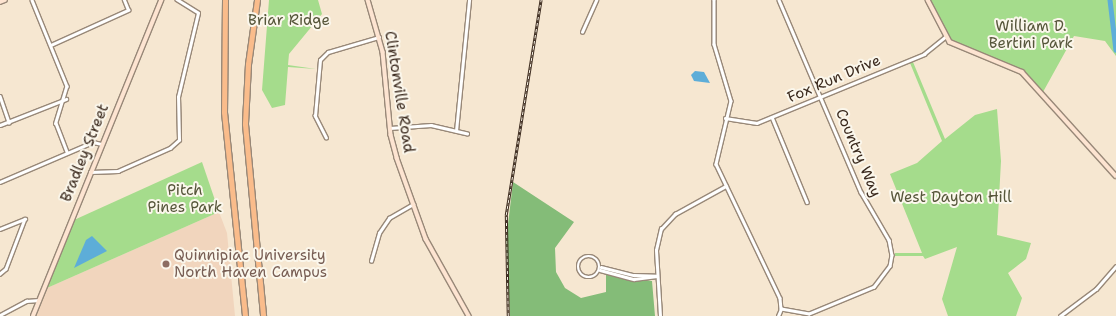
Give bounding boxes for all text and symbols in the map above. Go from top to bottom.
park label: Briar Ridge [248,12,330,30]
park label: William D. Bertini Park [989,17,1073,52]
street label: Clintonville Road [380,30,418,154]
street label: Fox Run Drive [785,51,883,107]
street label: Bradley Street [57,101,113,205]
street label: Country Way [831,106,885,200]
park label: Pitch Pines Park [148,181,222,216]
park label: West Dayton Hill [890,189,1012,207]
place label: Quinnipiac University North Haven Campus [174,246,327,281]
marker: Quinnipiac University North Haven Campus [161,259,171,269]

